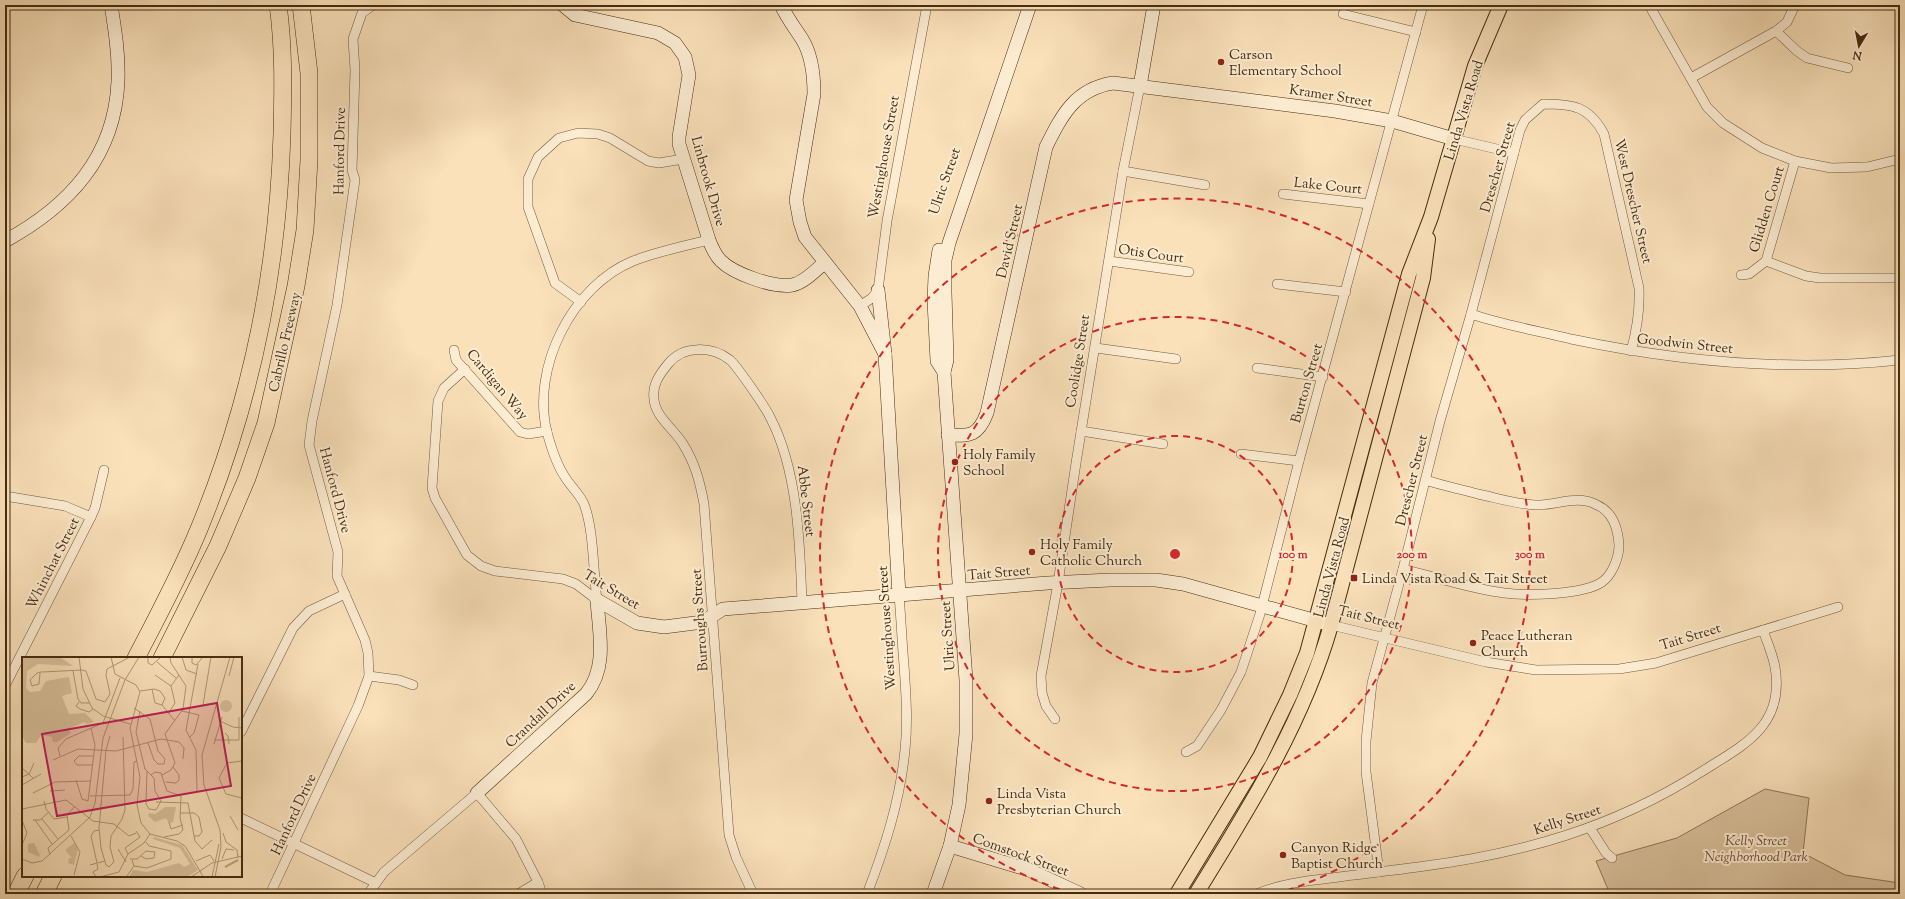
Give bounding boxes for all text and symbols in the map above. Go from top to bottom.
north arrow [1839,26,1879,66]
place label: Carson Elementary School [1229,46,1342,82]
text: N [1852,46,1864,64]
marker: Carson Elementary School [1216,57,1226,67]
street label: Linda Vista Road [1440,58,1490,163]
street label: Kramer Street [1288,81,1374,113]
street label: Westinghouse Street [864,94,906,221]
street label: Hanford Drive [330,107,352,195]
street label: Drescher Street [1476,120,1521,215]
street label: Linbrook Drive [685,134,730,229]
street label: West Drescher Street [1608,137,1656,266]
street label: Ulric Street [925,145,967,218]
street label: Glidden Court [1745,164,1791,255]
street label: Lake Court [1293,173,1363,201]
street label: David Street [993,202,1029,281]
street label: Otis Court [1117,240,1185,269]
street label: Cabrillo Freeway [265,291,307,394]
street label: Coolidge Street [1062,313,1096,409]
street label: Goodwin Street [1636,330,1734,360]
street label: Burton Street [1287,341,1329,426]
street label: Cardigan Way [461,346,532,425]
street label: Drescher Street [1392,432,1434,528]
street label: Hanford Drive [313,446,355,536]
place label: Holy Family School [963,446,1036,482]
marker: Holy Family School [950,457,960,467]
street label: Abbe Street [791,464,819,538]
street label: Whinchat Street [22,514,86,613]
street label: Linda Vista Road [1310,515,1356,620]
place label: Holy Family Catholic Church [1040,536,1142,572]
text: 100 m [1277,546,1308,564]
text: 200 m [1397,546,1427,564]
text: 300 m [1515,546,1545,564]
marker: Holy Family Catholic Church [1027,547,1037,557]
centre of rings [1168,547,1182,561]
street label: Tait Street [967,561,1032,587]
street label: Westinghouse Street [874,565,902,691]
street label: Tait Street [579,566,643,616]
street label: Burroughs Street [687,568,715,672]
place label: Linda Vista Road & Tait Street [1362,570,1548,590]
marker: Linda Vista Road & Tait Street [1349,573,1359,583]
street label: Ulric Street [937,600,961,671]
street label: Tait Street [1336,602,1402,636]
street label: Tait Street [1658,619,1724,657]
place label: Peace Lutheran Church [1481,627,1573,663]
marker: Peace Lutheran Church [1468,638,1478,648]
inset map [22,657,242,877]
street label: Crandall Drive [502,678,581,753]
street label: Hanford Drive [267,771,322,859]
place label: Linda Vista Presbyterian Church [997,785,1121,821]
marker: Linda Vista Presbyterian Church [984,796,994,806]
street label: Kelly Street [1531,801,1604,841]
street label: Comstock Street [969,829,1071,883]
park label: Kelly Street Neighborhood Park [1704,832,1809,868]
place label: Canyon Ridge Baptist Church [1291,839,1383,875]
marker: Canyon Ridge Baptist Church [1278,850,1288,860]

